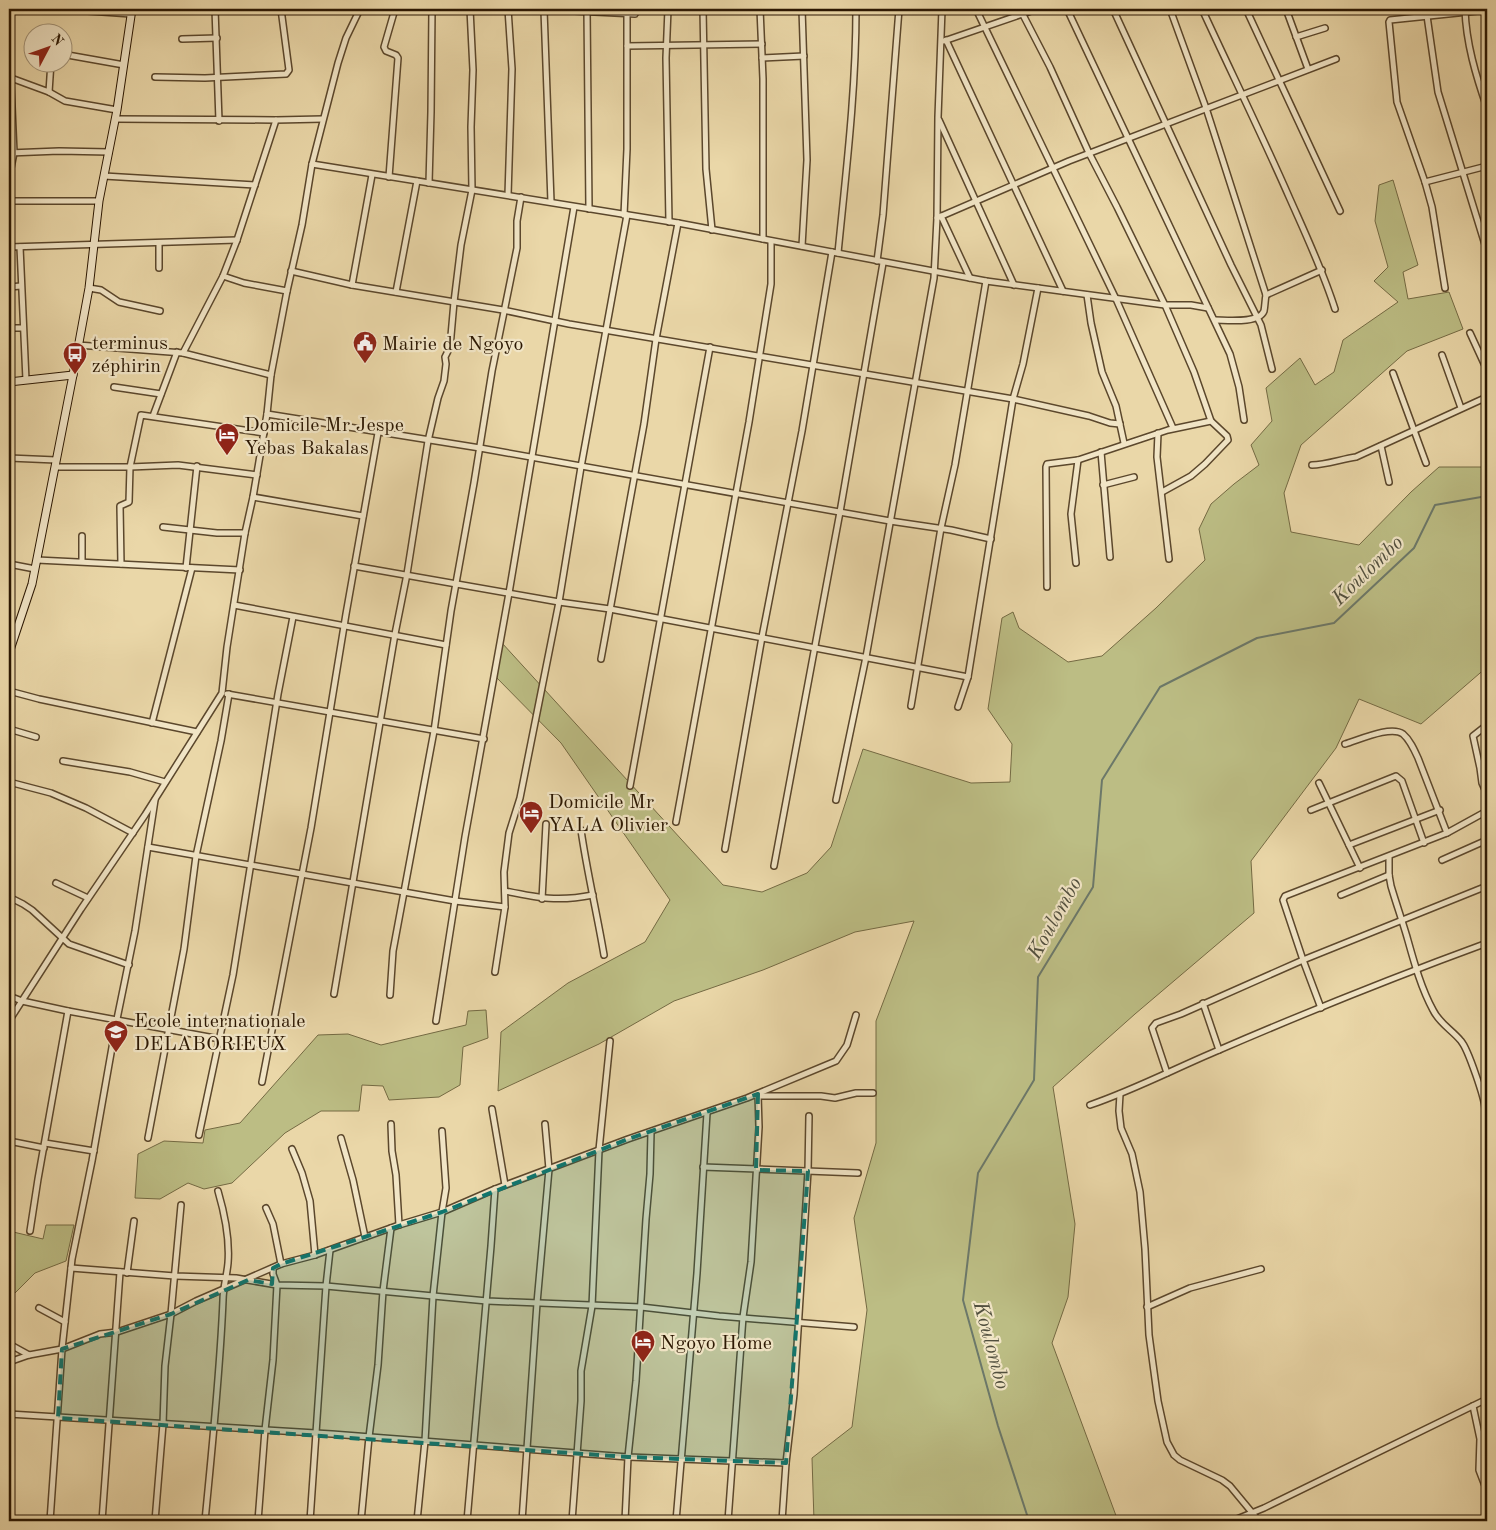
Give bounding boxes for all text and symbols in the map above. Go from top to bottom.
north arrow [22,22,72,72]
text: N [48,31,66,49]
public building icon: Mairie de Ngoyo [352,330,378,364]
place label: terminus zéphirin [92,334,168,377]
place label: Mairie de Ngoyo [382,335,523,355]
bus stop icon: terminus zéphirin [62,341,88,375]
place label: Domicile Mr Jespe Yebas Bakalas [244,416,404,459]
hotel icon: Domicile Mr Jespe Yebas Bakalas [214,422,240,456]
water label: Koulombo [1328,532,1408,611]
place label: Domicile Mr YALA Olivier [548,793,668,836]
hotel icon: Domicile Mr YALA Olivier [518,800,544,834]
water label: Koulombo [1024,874,1086,964]
place label: Ecole internationale DELABORIEUX [134,1012,306,1055]
school or university icon: Ecole internationale DELABORIEUX [103,1019,129,1053]
water label: Koulombo [968,1298,1012,1392]
hotel icon: Ngoyo Home [630,1329,656,1363]
place label: Ngoyo Home [660,1334,772,1354]

